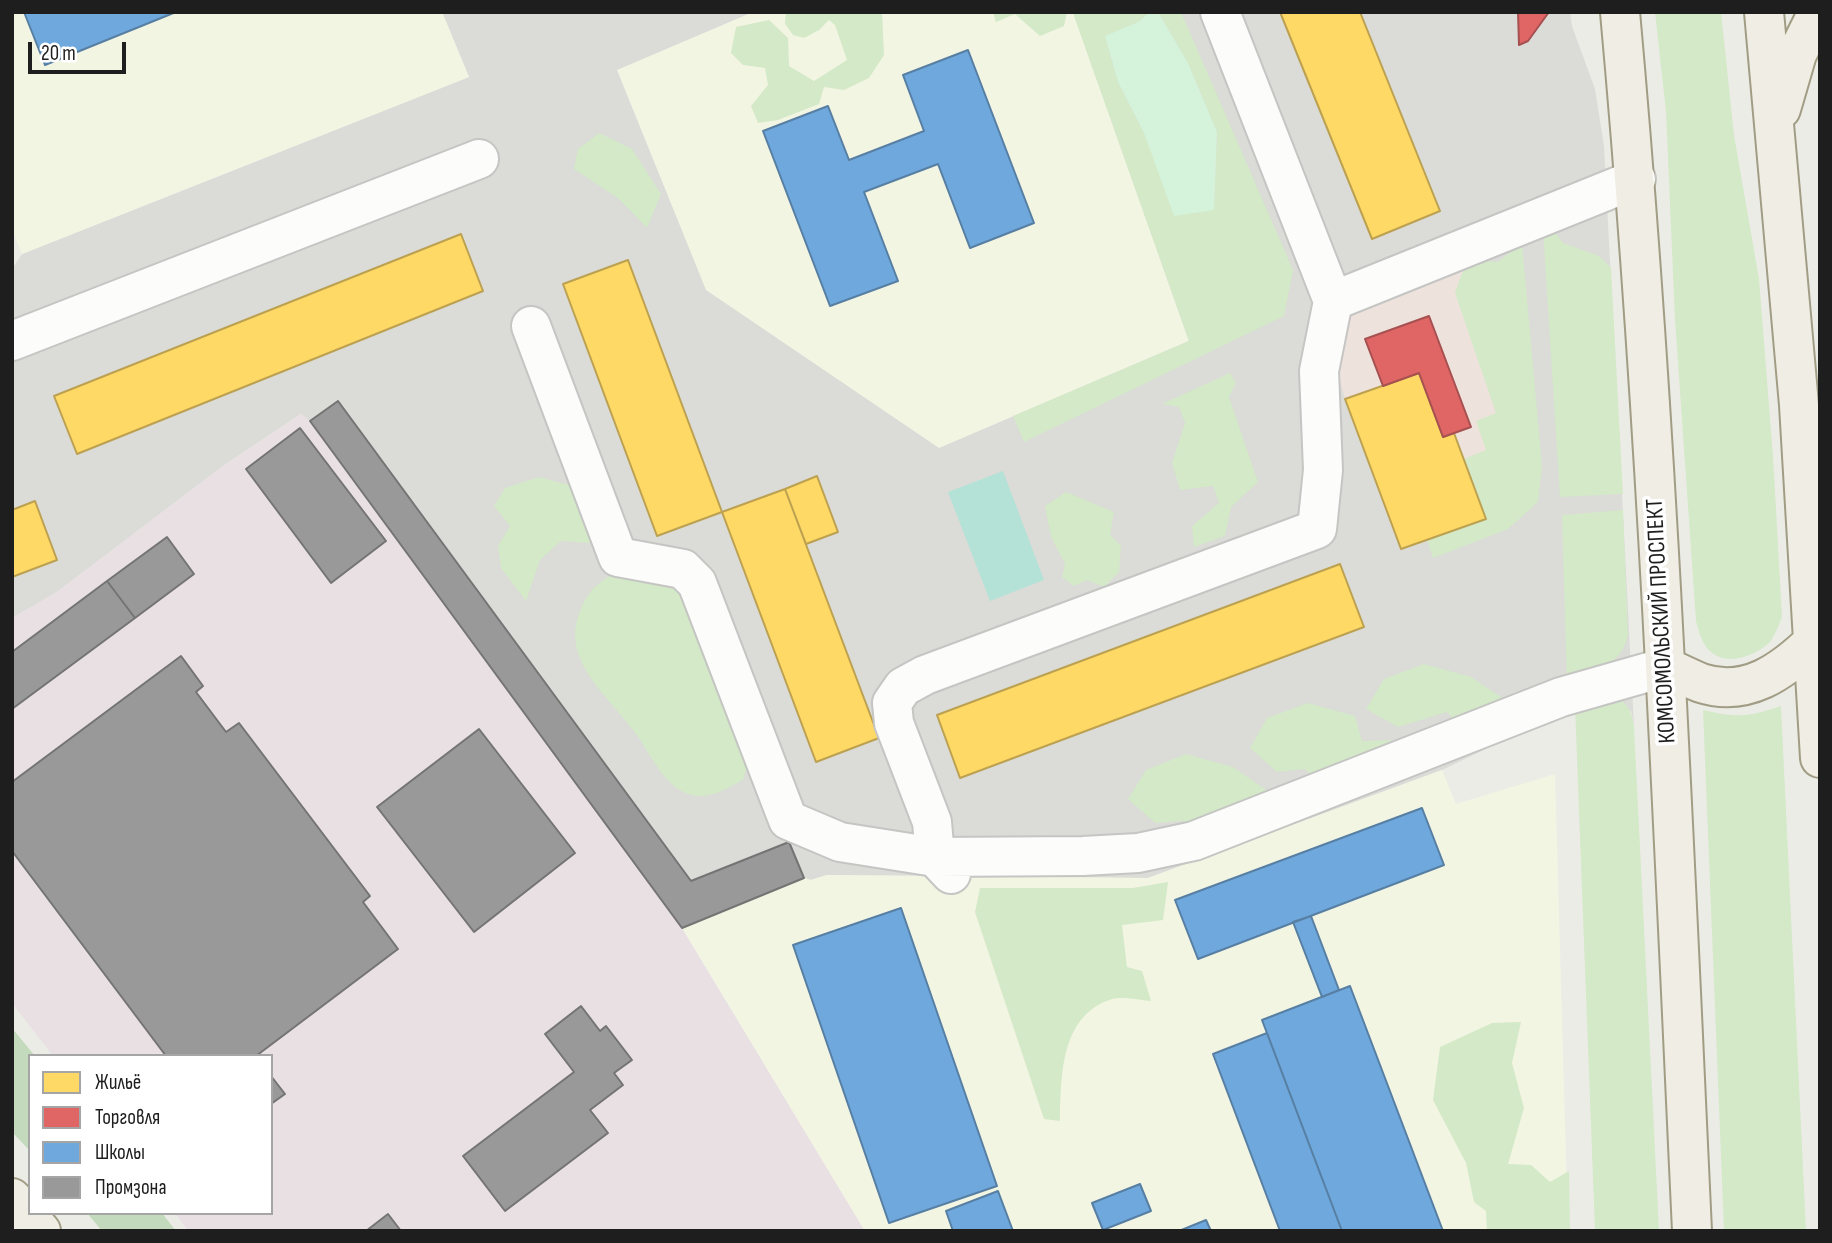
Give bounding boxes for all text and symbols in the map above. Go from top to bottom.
scale bar [32,28,130,72]
text: 20 m [41,41,76,66]
street label: КОМСОМОЛЬСКИЙ ПРОСПЕКТ [1641,498,1683,744]
legend [28,1054,273,1215]
text: Жильё [95,1070,141,1095]
text: Торговля [95,1105,160,1130]
text: Школы [95,1140,145,1165]
text: Промзона [95,1175,166,1200]

